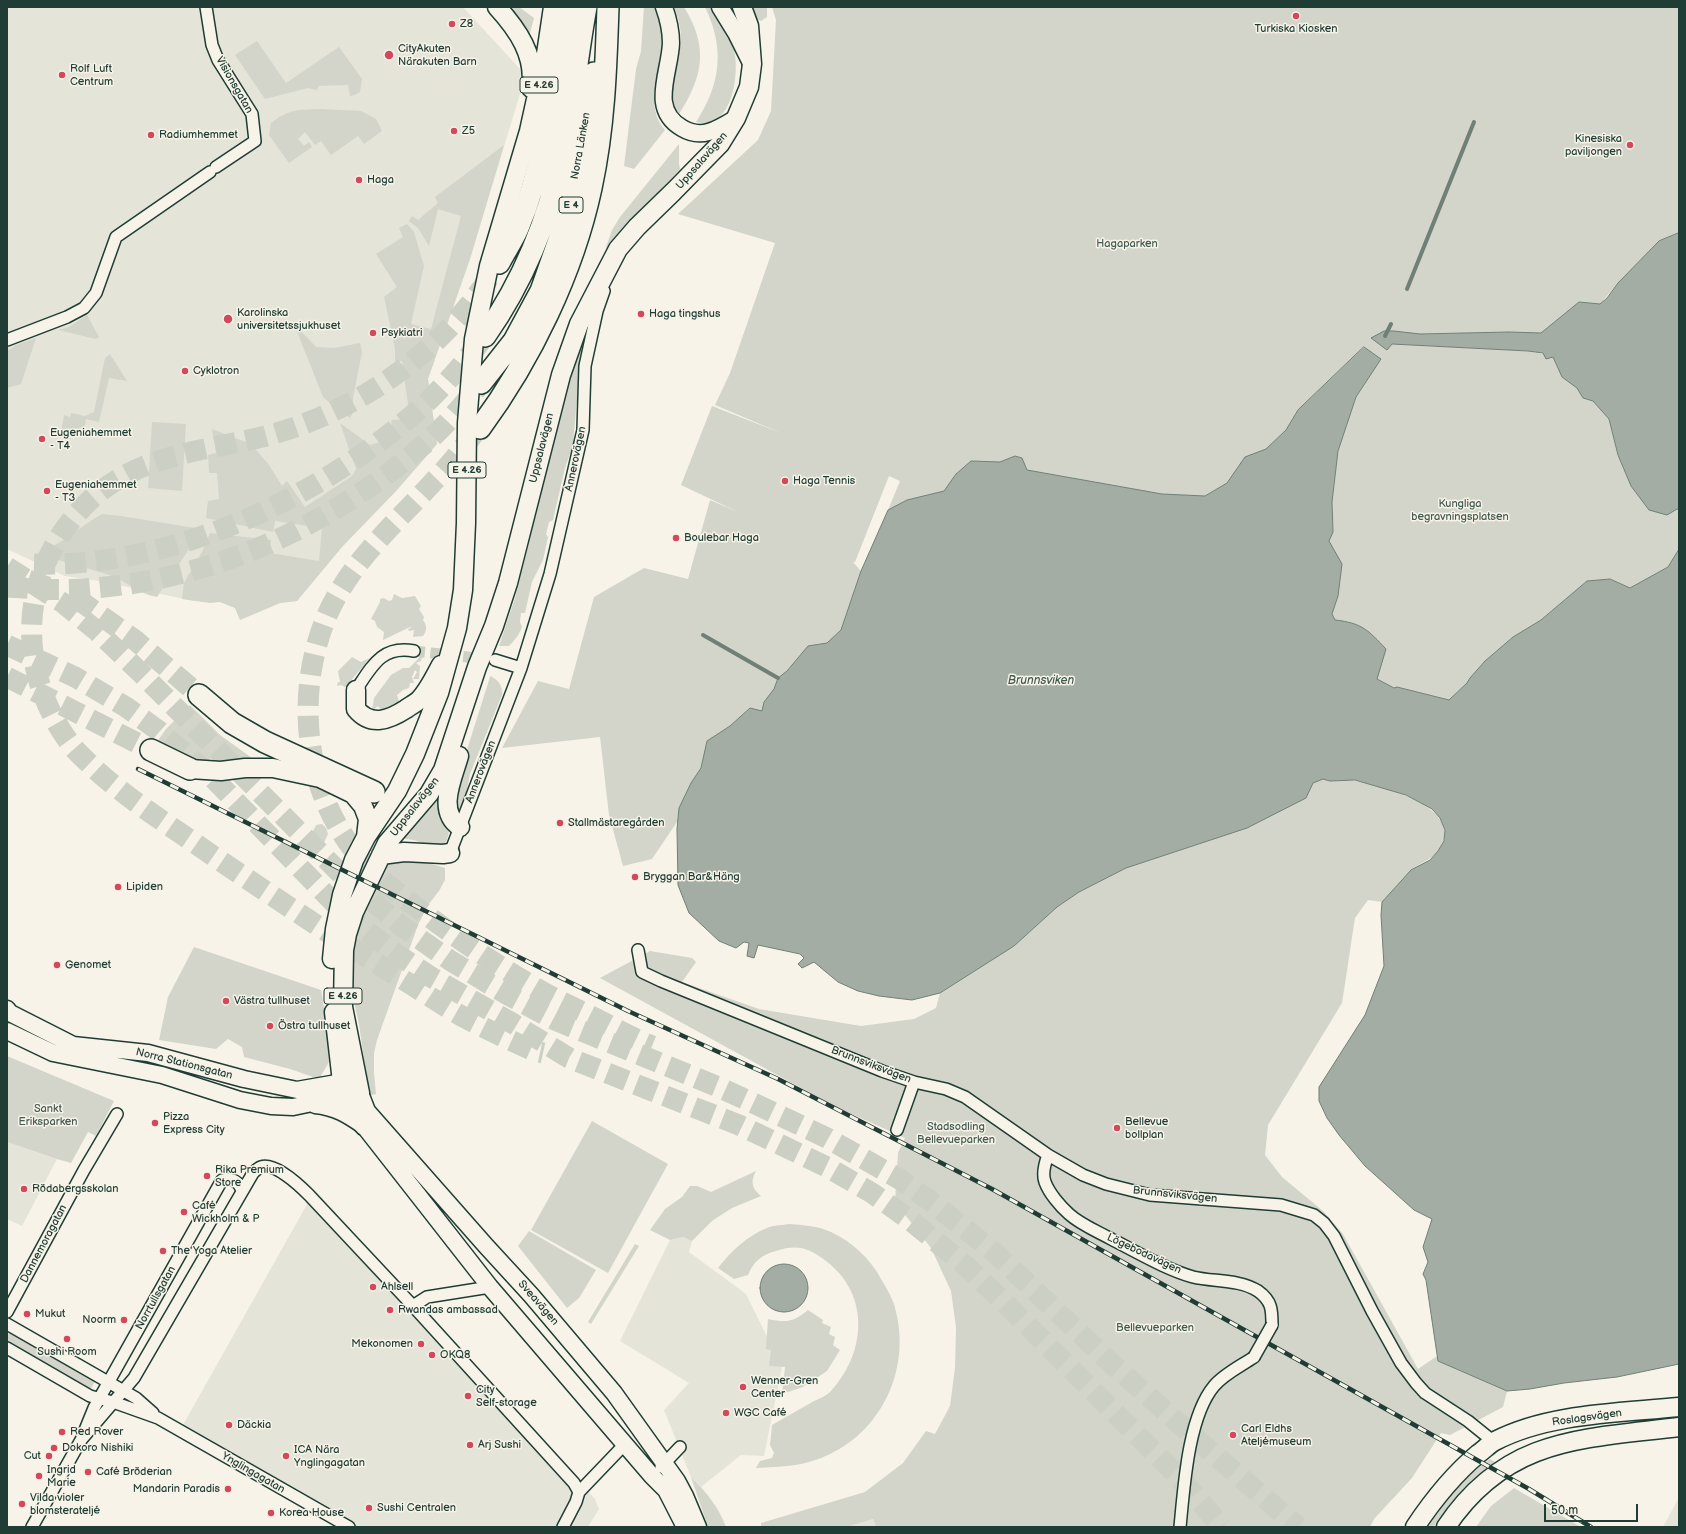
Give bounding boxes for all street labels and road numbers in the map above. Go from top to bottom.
street label: Visionsgatan [212,54,256,116]
road number: E 4.26 [520,77,558,93]
street label: Norra Länken [569,111,593,181]
street label: Uppsalavägen [674,130,730,192]
road number: E 4 [559,197,583,213]
street label: Uppsalavägen [527,412,557,484]
street label: Annerovägen [563,425,589,493]
road number: E 4.26 [448,462,486,478]
street label: Annerovägen [463,739,499,805]
street label: Uppsalavägen [388,775,442,839]
road number: E 4.26 [324,988,362,1004]
street label: Brunnsviksvägen [829,1044,913,1086]
street label: Norra Stationsgatan [134,1046,234,1082]
street label: Brunnsviksvägen [1132,1184,1218,1206]
street label: Dannemoragatan [18,1203,70,1285]
street label: Lögebodavägen [1105,1231,1183,1277]
street label: Norrtullsgatan [133,1264,179,1332]
street label: Sveavägen [515,1278,561,1328]
street label: Roslagsvägen [1551,1407,1623,1429]
street label: Ynglingagatan [219,1450,287,1496]

